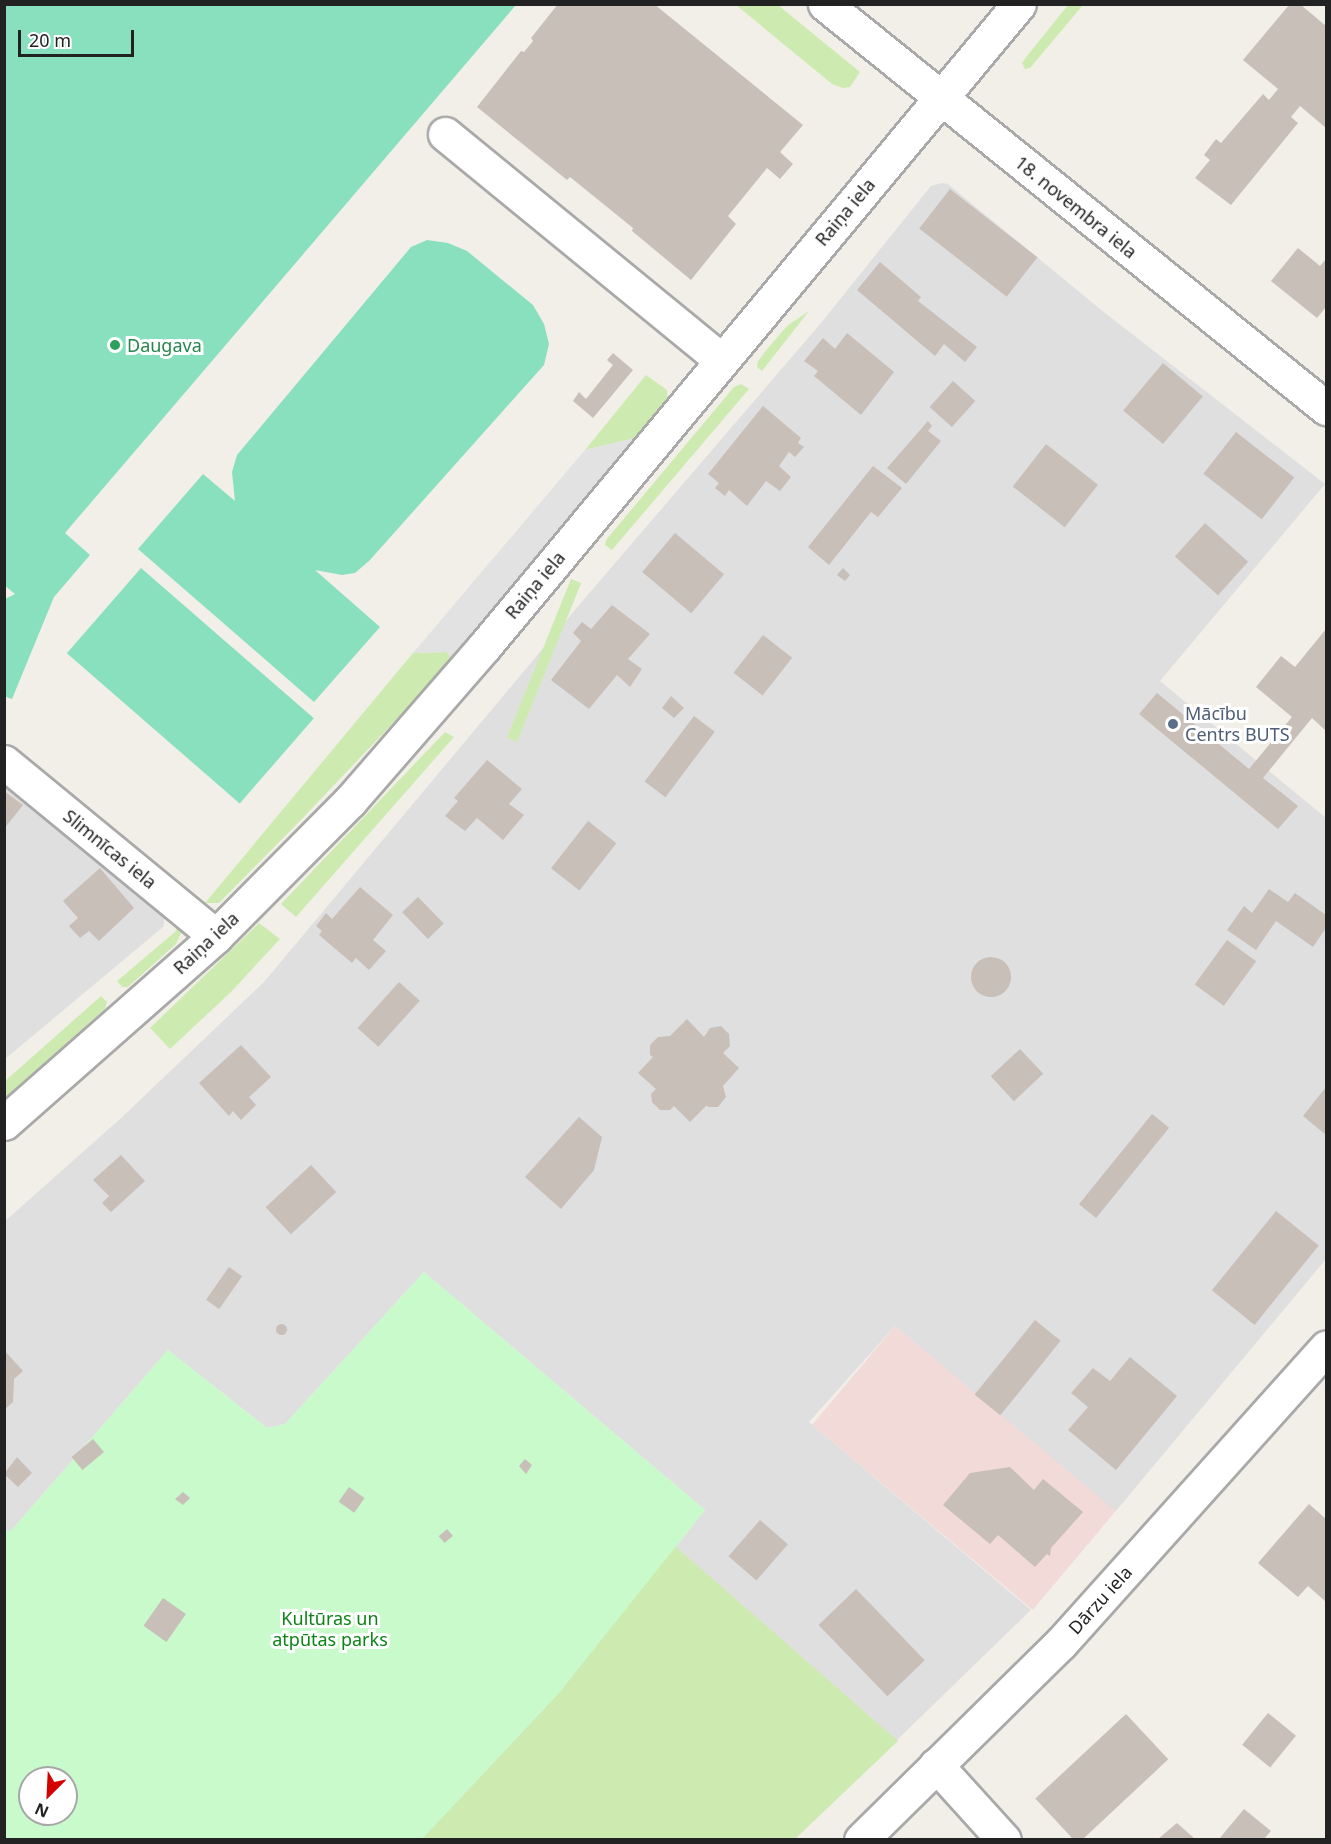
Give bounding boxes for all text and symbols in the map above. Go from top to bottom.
scale bar [21,18,136,56]
text: 20 m [29,28,71,52]
street label: 18. novembra iela [1011,151,1141,263]
street label: Raiņa iela [811,174,879,250]
place label: Daugava [127,334,202,356]
marker: Daugava [108,338,122,352]
street label: Raiņa iela [501,547,569,623]
place label: Mācību Centrs BUTS [1185,703,1290,746]
marker: Mācību Centrs BUTS [1166,717,1180,731]
street label: Slimnīcas iela [59,805,161,893]
street label: Raiņa iela [169,907,243,979]
street label: Dārzu iela [1064,1561,1136,1639]
park label: Kultūras un atpūtas parks [272,1608,388,1650]
north arrow [18,1766,78,1826]
text: N [31,1798,52,1823]

